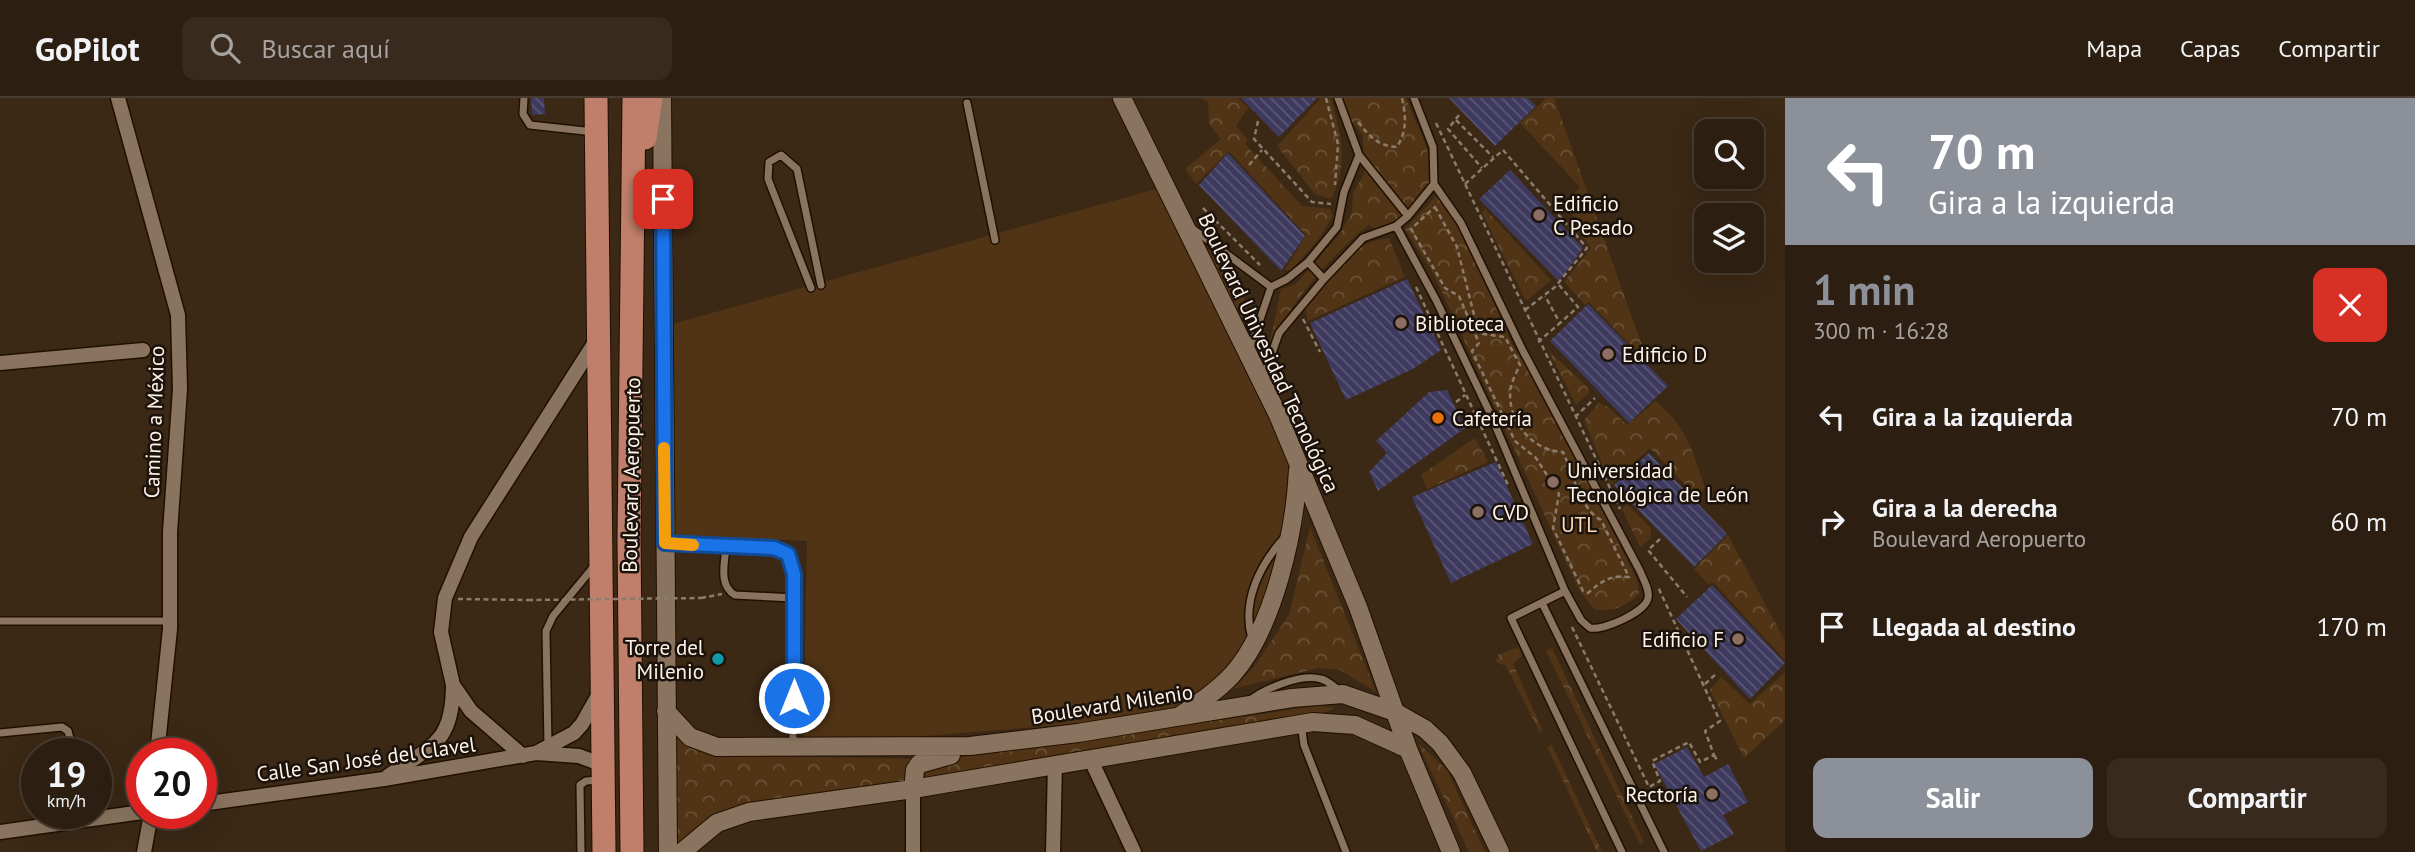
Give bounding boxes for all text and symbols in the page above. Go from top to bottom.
search box [182,17,672,80]
text: GoPilot [35,27,140,70]
icon: search [206,29,244,67]
text: Buscar aquí [262,32,390,65]
text: Mapa [2086,33,2142,64]
text: Capas [2180,33,2240,64]
text: Compartir [2278,33,2380,64]
map controls [1694,119,1764,273]
button: search [1694,119,1764,189]
text: 70 m [1928,119,2035,183]
icon: left [1813,126,1904,217]
pin [633,169,693,229]
icon: arrive [644,180,682,218]
text: Gira a la izquierda [1928,181,2175,223]
place label: Edificio C Pesado [1553,190,1633,241]
button: layers [1694,203,1764,273]
marker: Edificio C Pesado [1531,207,1547,223]
street label: Boulevard Univesidad Tecnológica [1192,209,1346,497]
text: 1 min [1813,262,1915,317]
button: close [2313,268,2387,342]
place label: Biblioteca [1415,310,1504,337]
marker: Biblioteca [1393,315,1409,331]
text: 300 m · 16:28 [1813,316,1949,345]
place label: Edificio D [1622,341,1707,368]
street label: Camino a México [138,345,170,499]
marker: Edificio D [1600,346,1616,362]
street label: Boulevard Aeropuerto [616,377,646,573]
icon: left [1813,398,1851,436]
text: Gira a la izquierda [1872,400,2073,433]
text: 70 m [2331,400,2387,433]
place label: Cafetería [1452,405,1532,432]
marker: Cafetería [1430,410,1446,426]
place label: Universidad Tecnológica de León [1567,457,1749,508]
marker: Universidad Tecnológica de León [1545,474,1561,490]
text: Gira a la derecha [1872,491,2058,524]
place label: CVD [1492,499,1529,526]
icon: right [1813,503,1851,541]
marker: CVD [1470,504,1486,520]
text: 60 m [2331,505,2387,538]
park label: UTL [1561,511,1597,538]
text: Boulevard Aeropuerto [1872,524,2086,553]
icon: arrive [1813,608,1851,646]
text: Llegada al destino [1872,610,2076,643]
text: 170 m [2316,610,2387,643]
place label: Edificio F [1642,626,1724,653]
marker: Edificio F [1730,631,1746,647]
place label: Torre del Milenio [625,634,704,685]
marker: Torre del Milenio [710,651,726,667]
position arrow [757,661,831,735]
street label: Boulevard Milenio [1029,678,1195,730]
street label: Calle San José del Clavel [255,730,477,788]
speed limit sign: 20 [126,738,217,829]
text: 19 [47,751,86,797]
button: Salir [1813,758,2093,838]
button: Compartir [2107,758,2387,838]
place label: Rectoría [1625,781,1698,808]
marker: Rectoría [1704,786,1720,802]
text: km/h [47,789,86,812]

